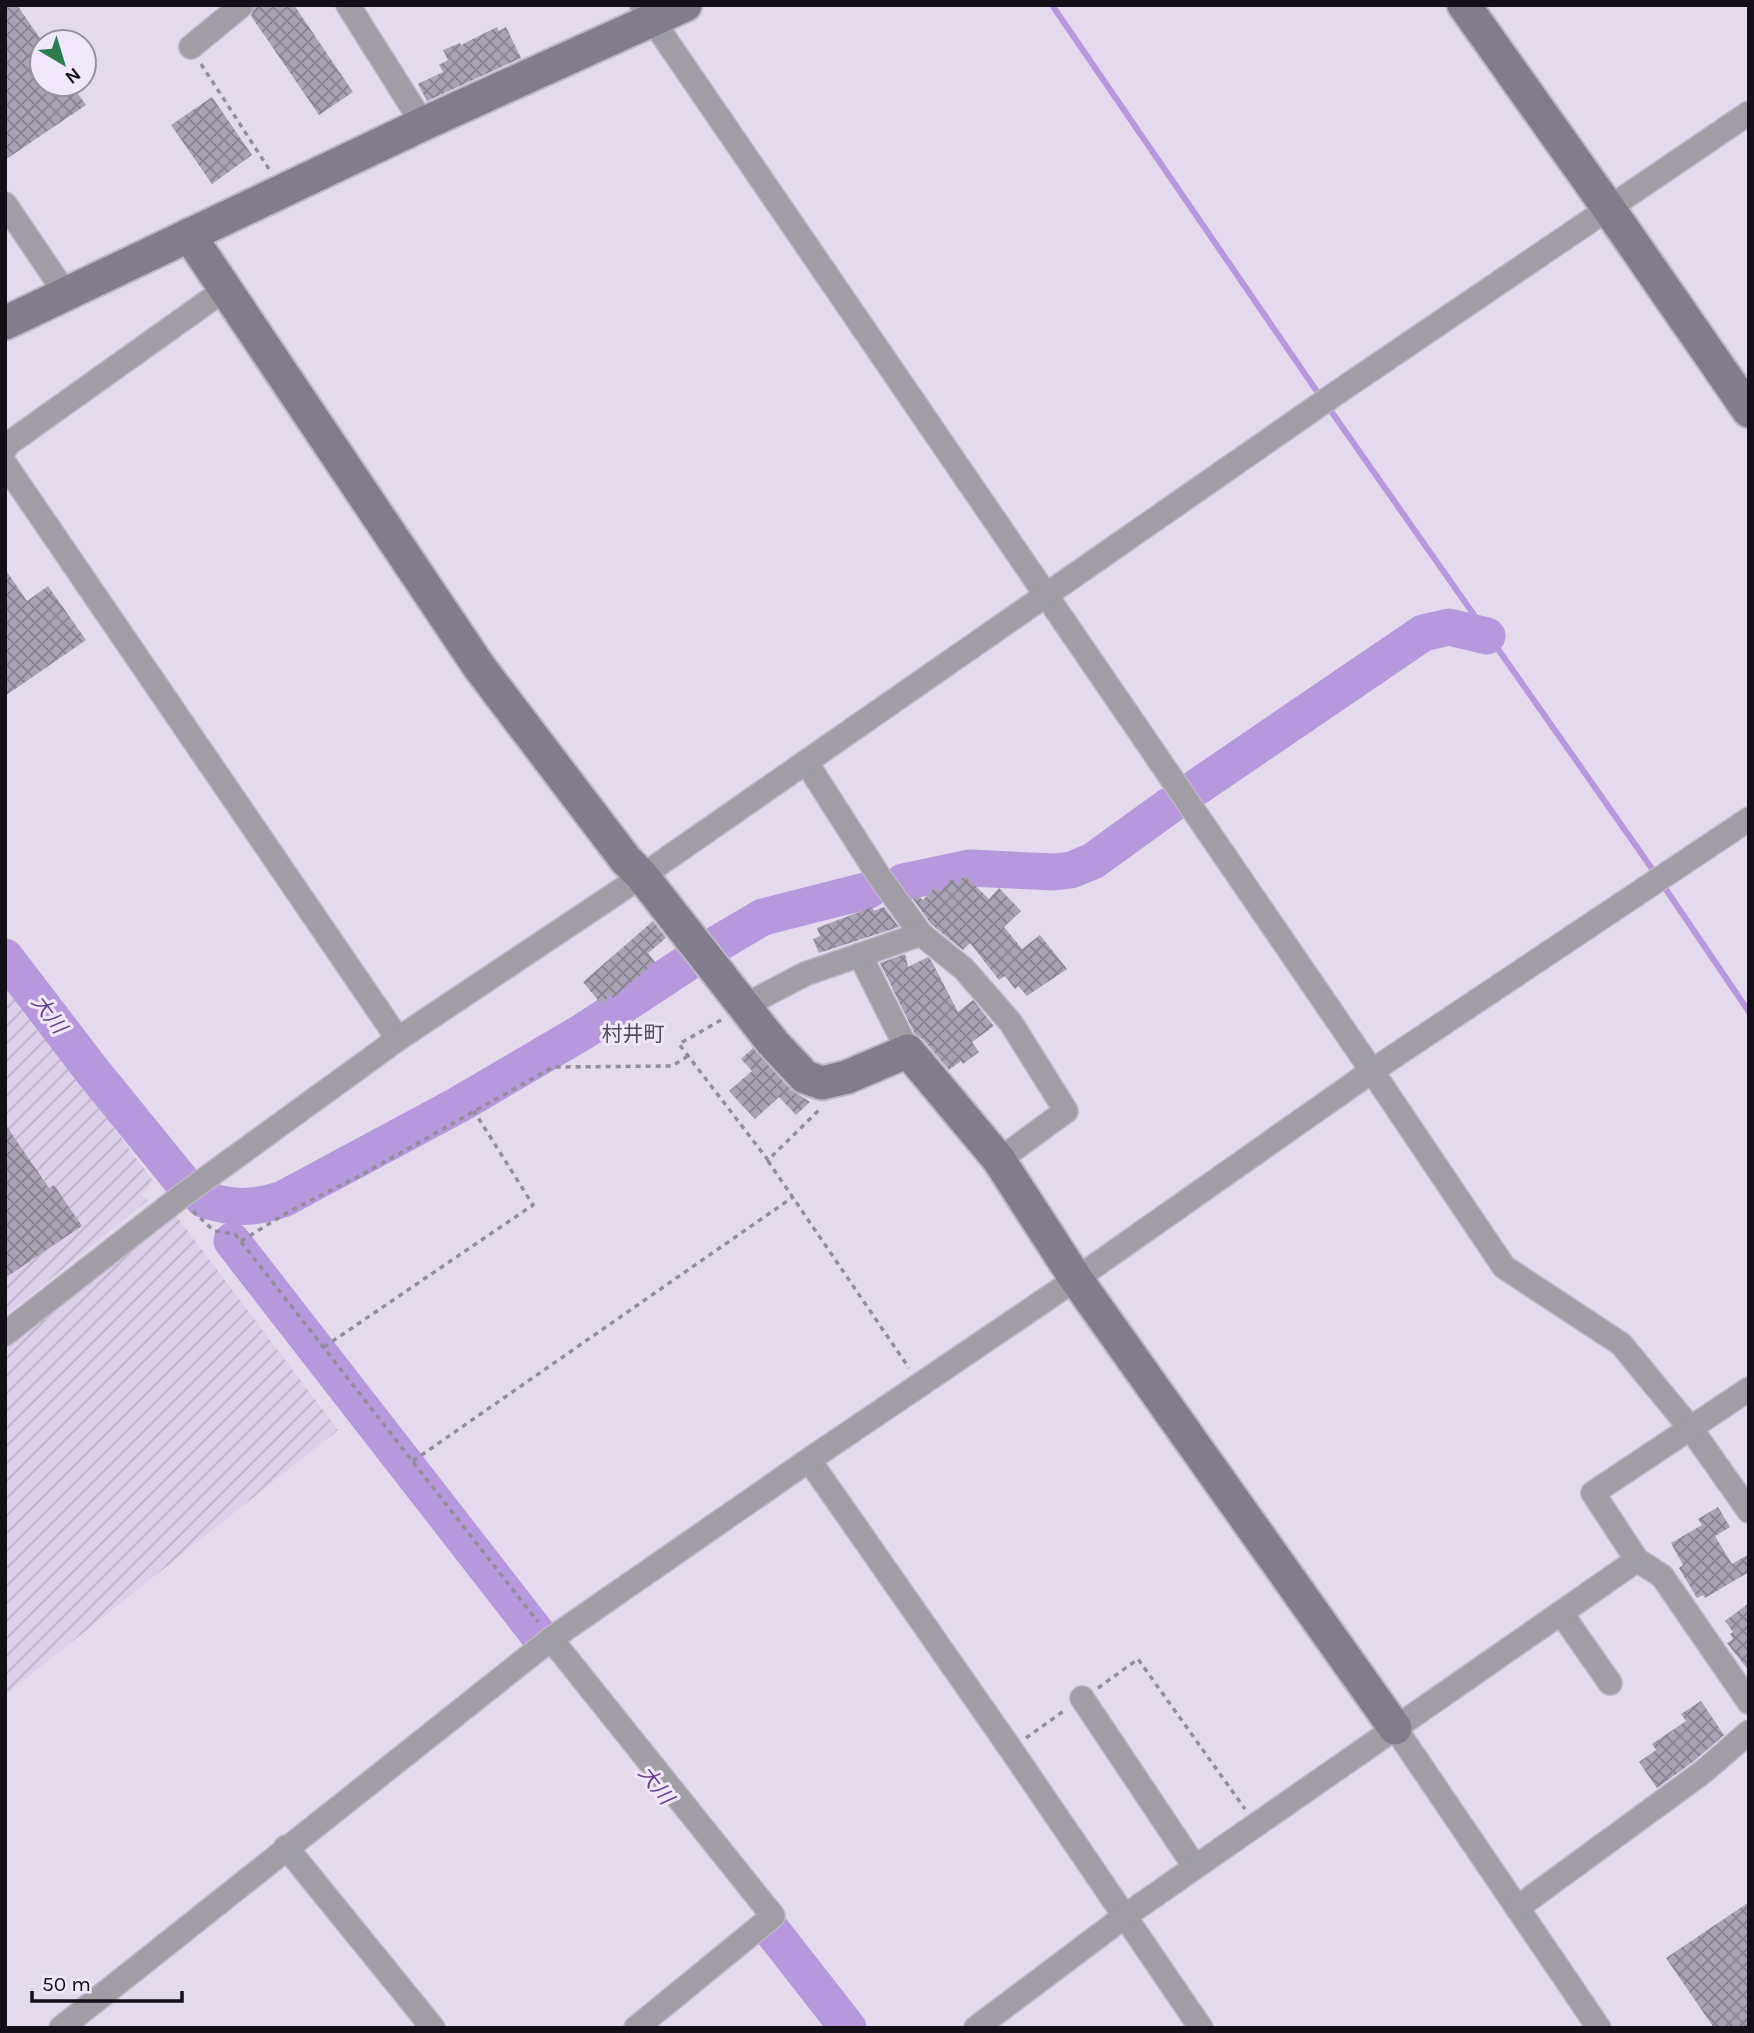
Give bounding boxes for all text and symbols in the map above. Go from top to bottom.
north arrow [28,28,98,98]
text: N [61,63,85,88]
water label: 大川 [27,990,72,1040]
district label: 村井町 [602,1022,665,1046]
water label: 大川 [634,1761,680,1811]
scale bar [32,1960,182,2004]
text: 50 m [42,1972,91,1996]

